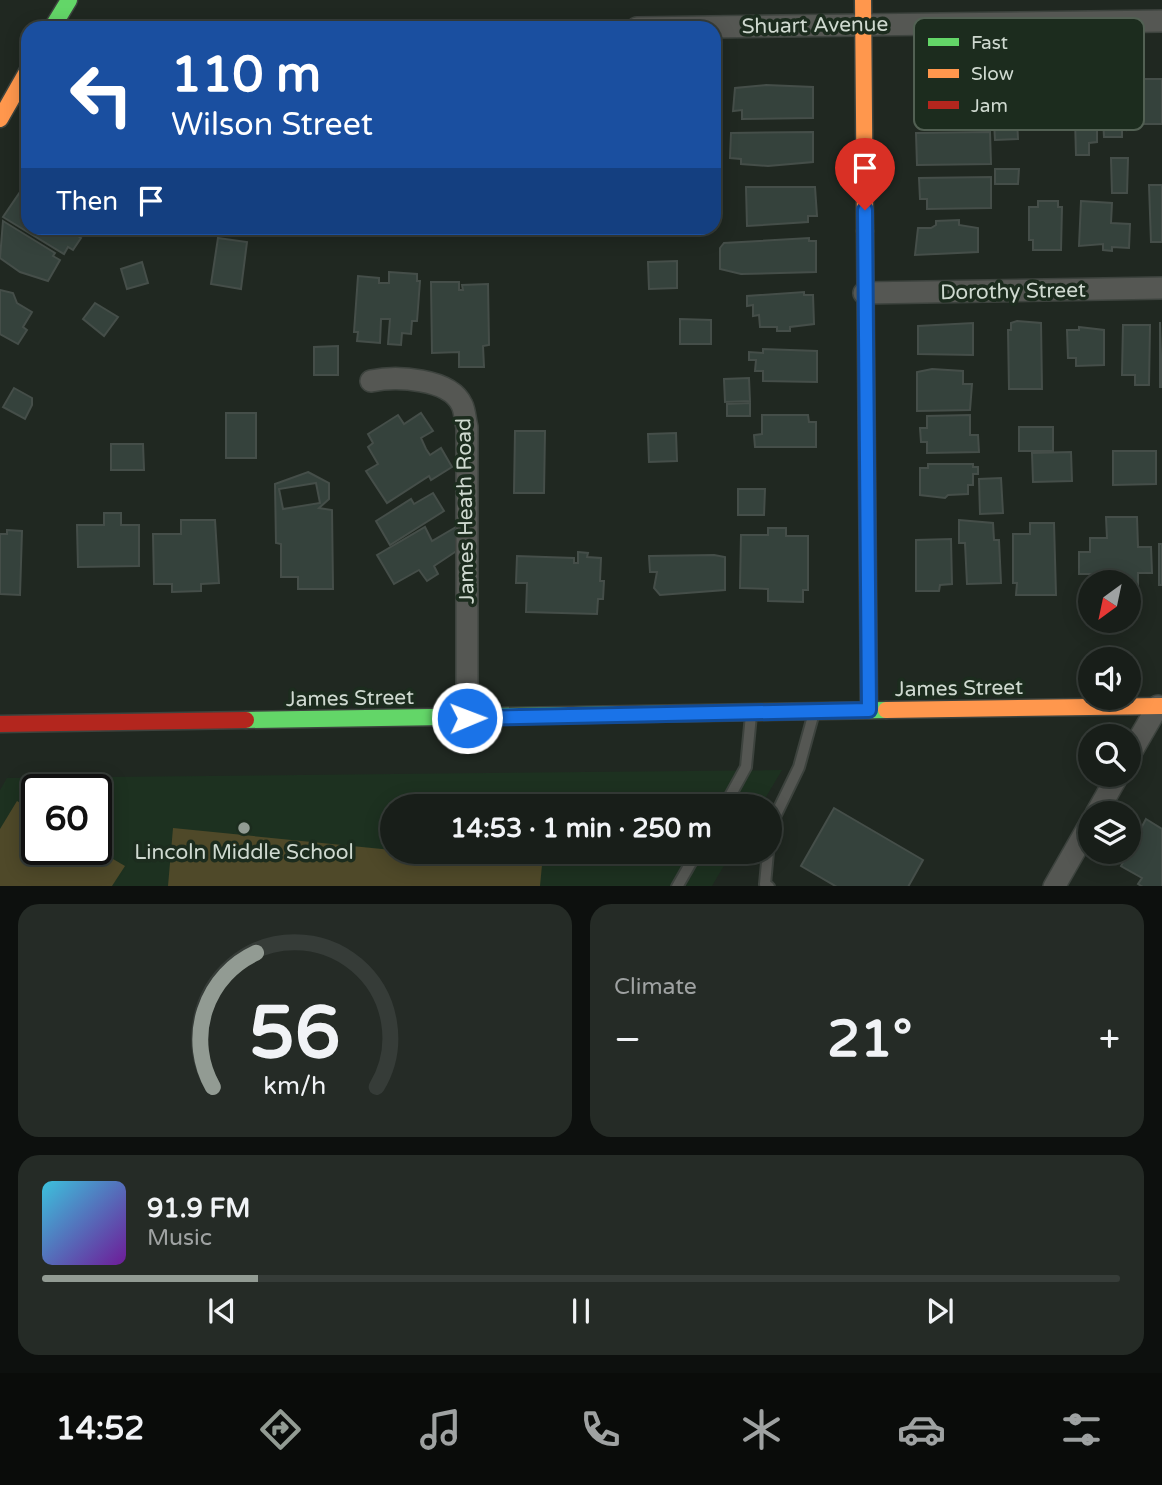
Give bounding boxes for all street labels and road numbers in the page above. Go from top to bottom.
street label: Shuart Avenue [741,12,889,39]
street label: Dorothy Street [940,278,1086,305]
street label: James Heath Road [451,418,480,604]
street label: James Street [895,675,1023,702]
street label: James Street [286,685,414,712]

